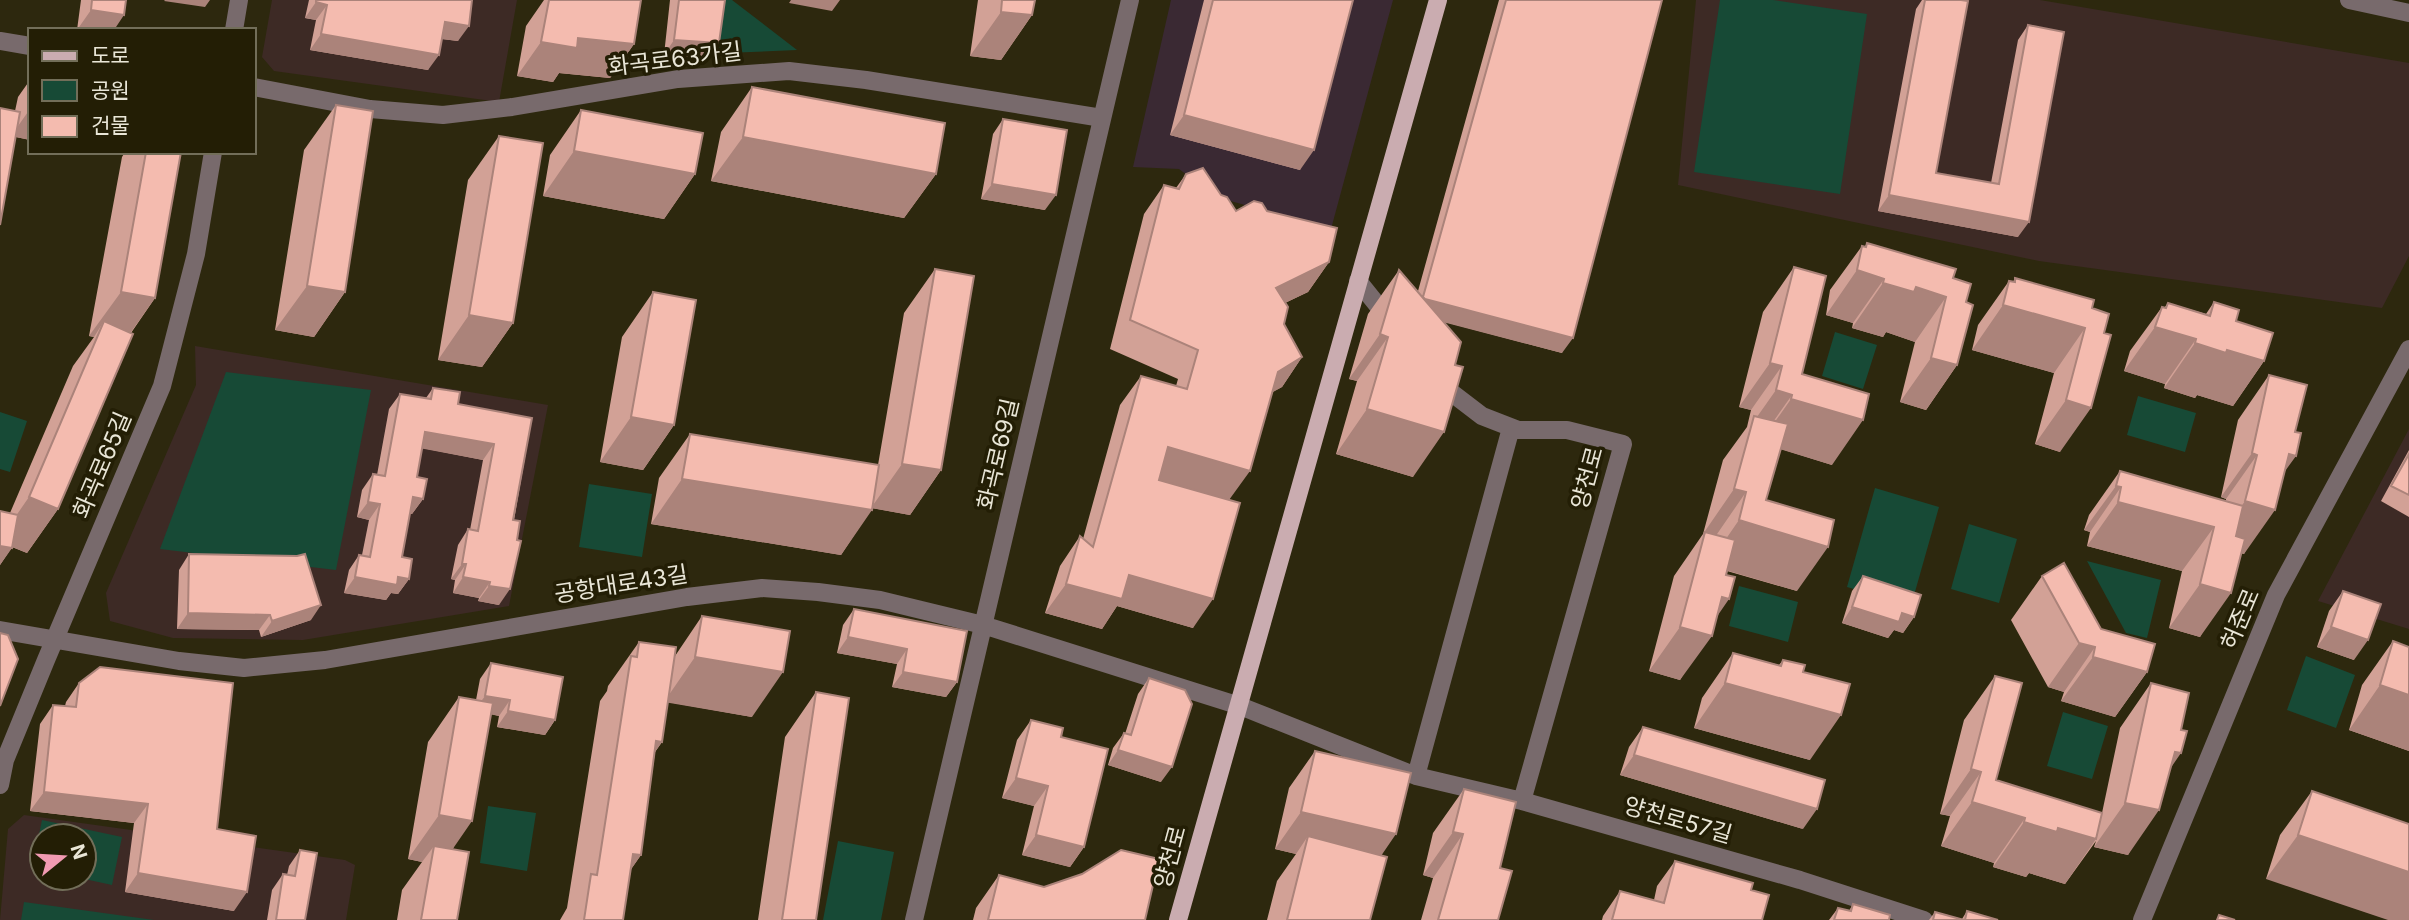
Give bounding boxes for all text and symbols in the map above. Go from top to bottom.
legend [28,28,256,154]
street label: 화곡로63가길 [607,37,743,81]
text: 도로 [91,43,130,68]
text: 공원 [91,78,130,103]
text: 건물 [91,113,130,138]
street label: 화곡로69길 [972,396,1024,512]
street label: 화곡로65길 [67,408,137,522]
street label: 양천로 [1565,444,1609,512]
street label: 공항대로43길 [552,560,690,608]
street label: 허준로 [2215,584,2265,654]
street label: 양천로57길 [1620,791,1736,849]
north arrow [28,822,98,892]
street label: 양천로 [1148,823,1192,891]
text: N [66,841,92,862]

